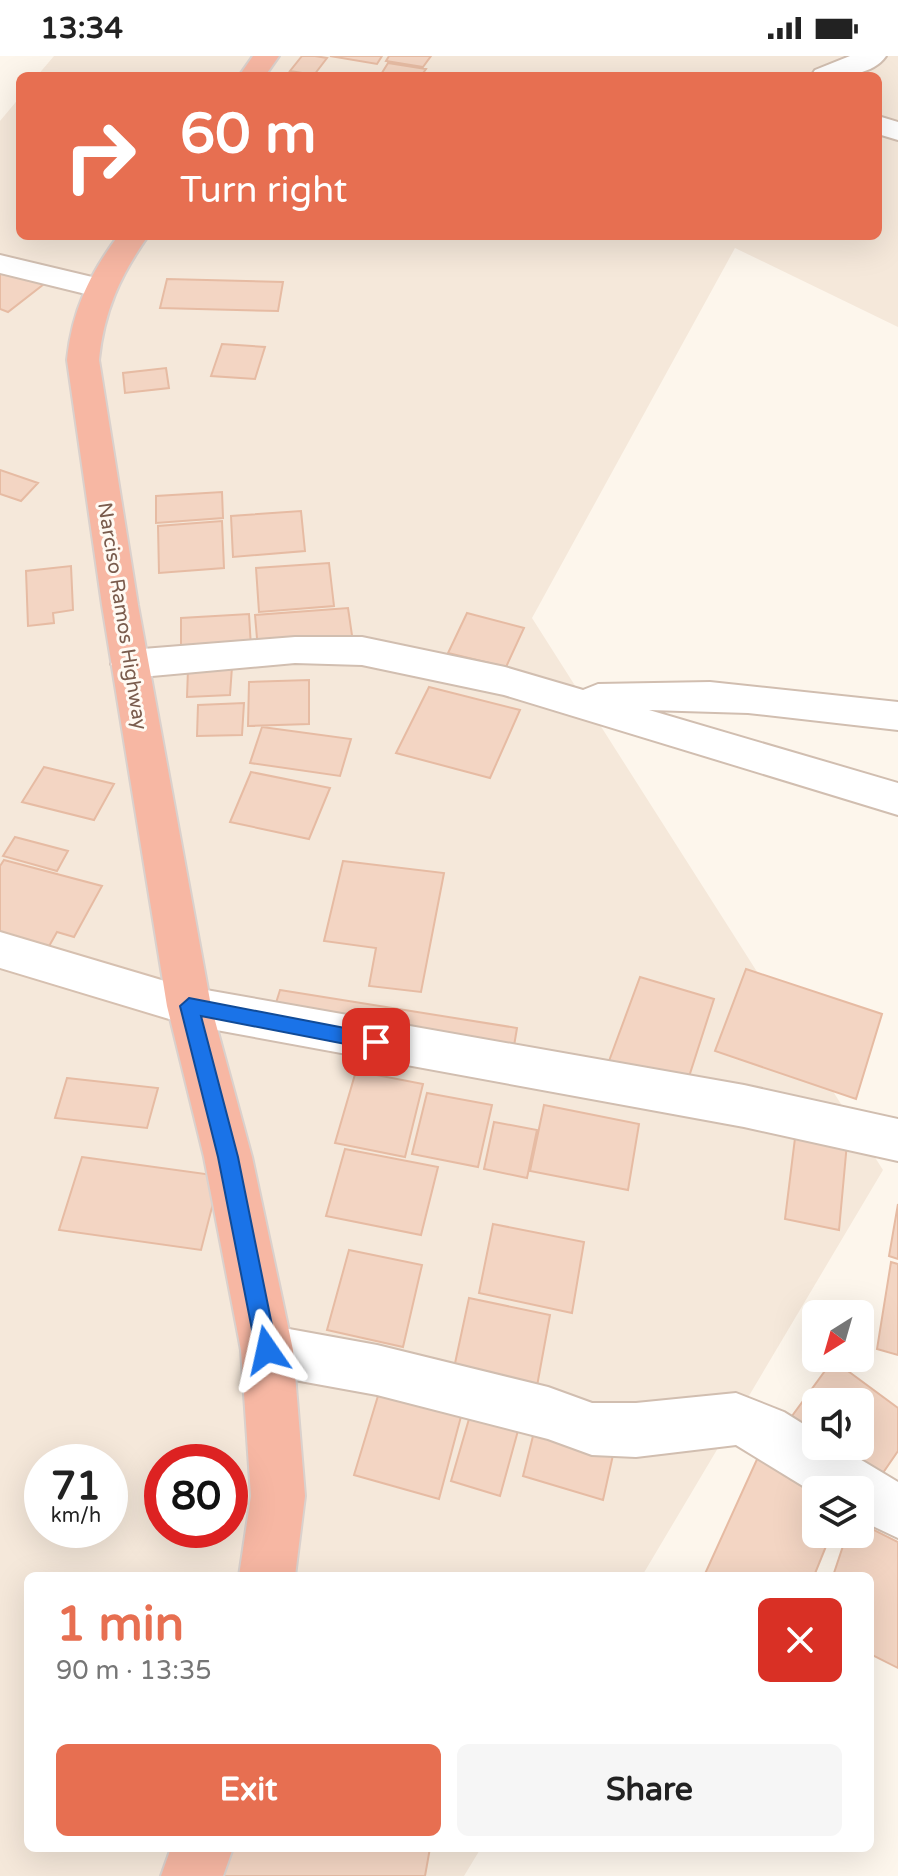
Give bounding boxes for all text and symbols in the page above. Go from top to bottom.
text: 13:34 [40,10,123,47]
text: 60 m [180,101,316,168]
icon: right [48,104,152,208]
text: Turn right [180,169,347,212]
street label: Narciso Ramos Highway [92,501,152,732]
pin [342,1008,410,1076]
icon: arrive [354,1020,398,1064]
north arrow [802,1300,874,1372]
map controls [802,1300,874,1548]
position arrow [225,1308,309,1392]
button: sound [802,1388,874,1460]
speed limit sign: 80 [144,1444,248,1548]
text: 71 [51,1462,101,1510]
button: layers [802,1476,874,1548]
text: km/h [51,1504,101,1528]
text: 1 min [56,1596,184,1654]
button: close [758,1598,842,1682]
text: 90 m · 13:35 [56,1655,212,1686]
button: Exit [56,1744,441,1836]
button: Share [457,1744,842,1836]

